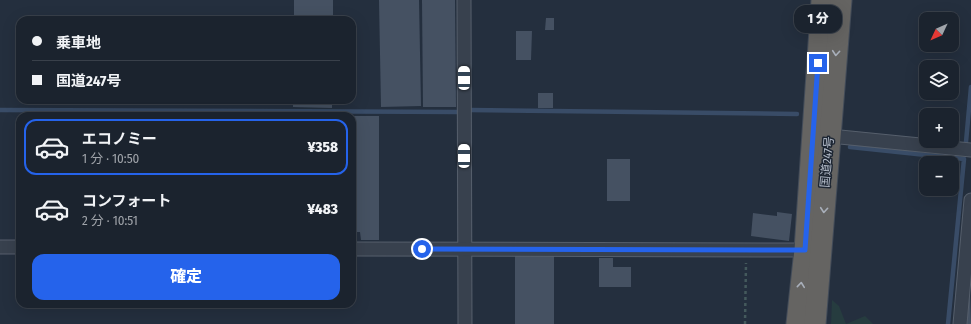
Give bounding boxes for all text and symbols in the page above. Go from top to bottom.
callout: 1 分 [794,5,842,33]
text: 1 分 [807,11,829,26]
north arrow [919,12,959,52]
map controls [919,12,959,196]
text: 乗車地 [56,34,101,52]
one-way arrow [832,50,841,56]
route end [809,54,827,72]
button: layers [919,60,959,100]
car [458,66,470,90]
text: 国道247号 [56,72,121,90]
button: + [919,108,959,148]
icon: car [34,129,70,165]
text: エコノミー [82,130,157,148]
street label: 国道247号 [818,136,836,188]
text: ¥358 [307,138,338,156]
car [458,144,470,168]
text: 1 分 · 10:50 [82,151,139,166]
button: − [919,156,959,196]
icon: car [34,191,70,227]
text: コンフォート [82,192,172,210]
text: ¥483 [307,200,338,218]
one-way arrow [819,207,828,213]
text: 2 分 · 10:51 [82,213,138,228]
route start [413,240,431,258]
button: 確定 [32,254,340,300]
one-way arrow [797,282,806,288]

